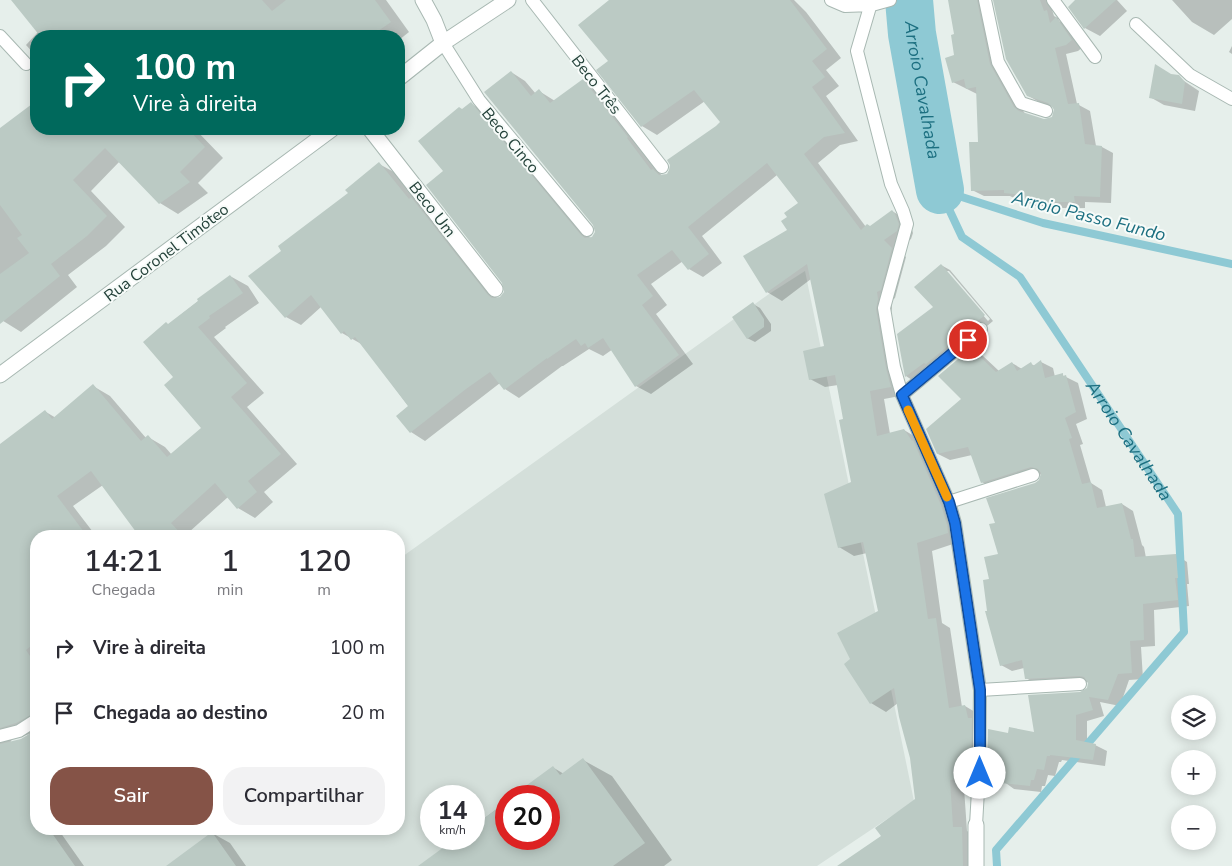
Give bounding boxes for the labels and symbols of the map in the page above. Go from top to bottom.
water label: Arroio Cavalhada [899,19,946,161]
street label: Beco Três [566,50,626,119]
street label: Beco Cinco [476,103,544,178]
street label: Beco Um [404,177,461,242]
water label: Arroio Passo Fundo [1009,185,1168,247]
street label: Rua Coronel Timóteo [100,198,234,307]
pin [947,319,989,361]
water label: Arroio Cavalhada [1080,375,1178,505]
position arrow [953,746,1005,798]
speed limit sign: 20 [495,785,560,850]

